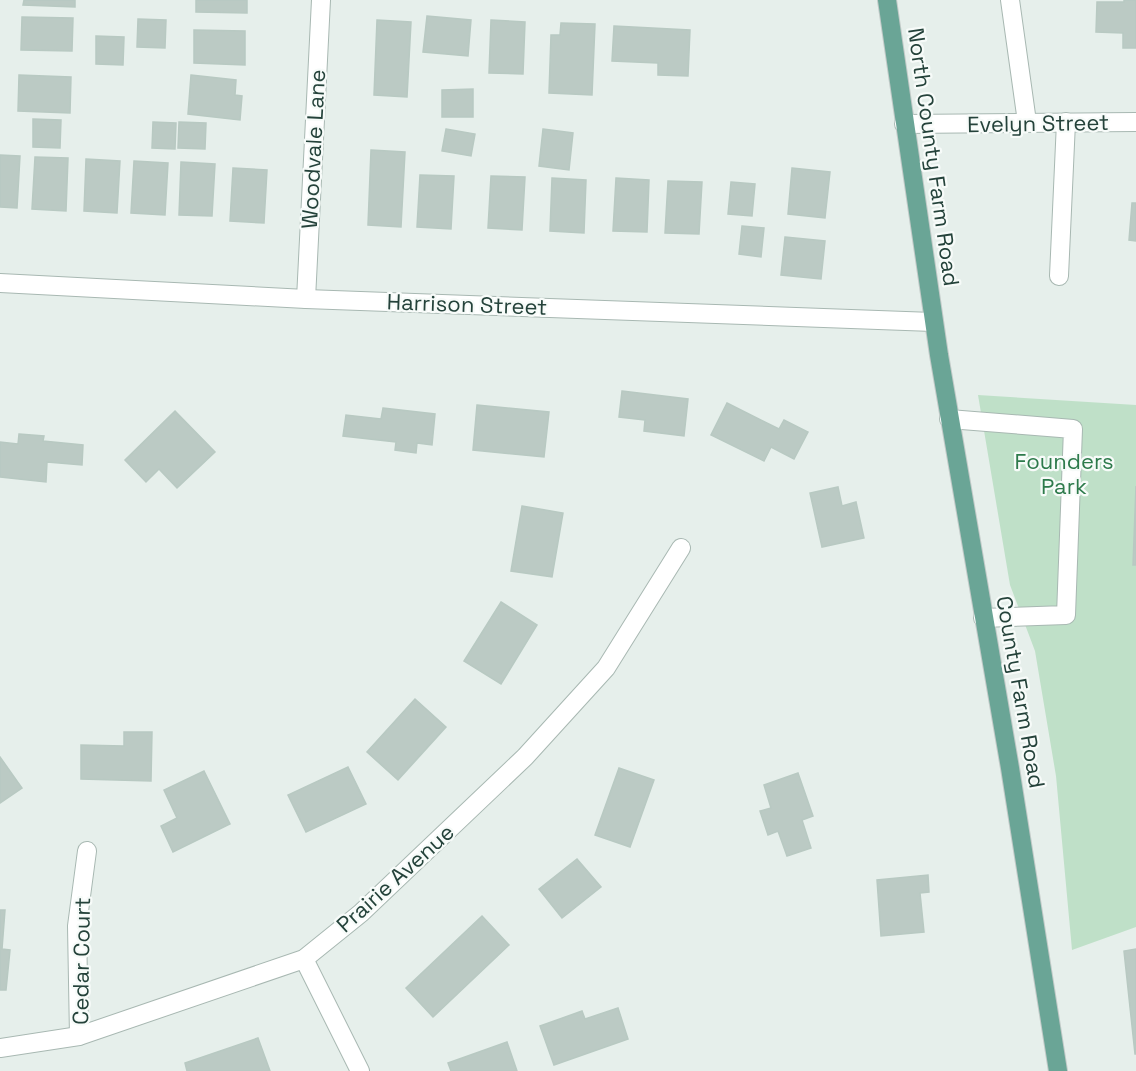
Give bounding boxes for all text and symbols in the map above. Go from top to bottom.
street label: North County Farm Road [902,26,966,288]
street label: Woodvale Lane [295,69,331,229]
street label: Evelyn Street [967,108,1109,138]
street label: Harrison Street [386,287,548,321]
park label: Founders Park [1014,447,1114,500]
street label: County Farm Road [990,594,1052,790]
street label: Prairie Avenue [330,818,460,938]
street label: Cedar Court [66,897,96,1025]

